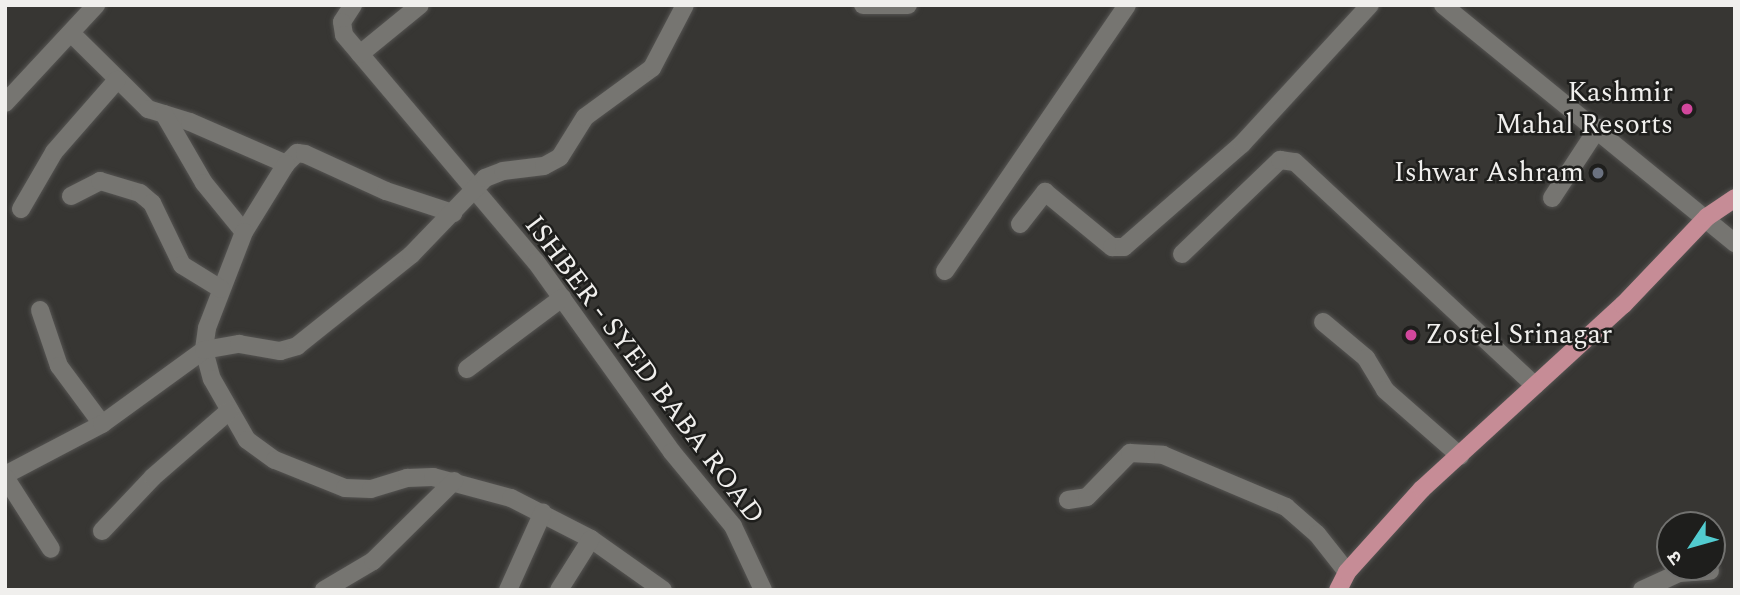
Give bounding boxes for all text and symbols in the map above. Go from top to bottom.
place label: Kashmir Mahal Resorts [1495,76,1673,142]
marker: Kashmir Mahal Resorts [1679,101,1695,117]
place label: Ishwar Ashram [1394,156,1584,190]
marker: Ishwar Ashram [1590,165,1606,181]
street label: ISHBER - SYED BABA ROAD [517,209,771,531]
place label: Zostel Srinagar [1425,318,1612,352]
marker: Zostel Srinagar [1403,327,1419,343]
north arrow [1656,511,1726,581]
text: उ [1660,544,1690,570]

